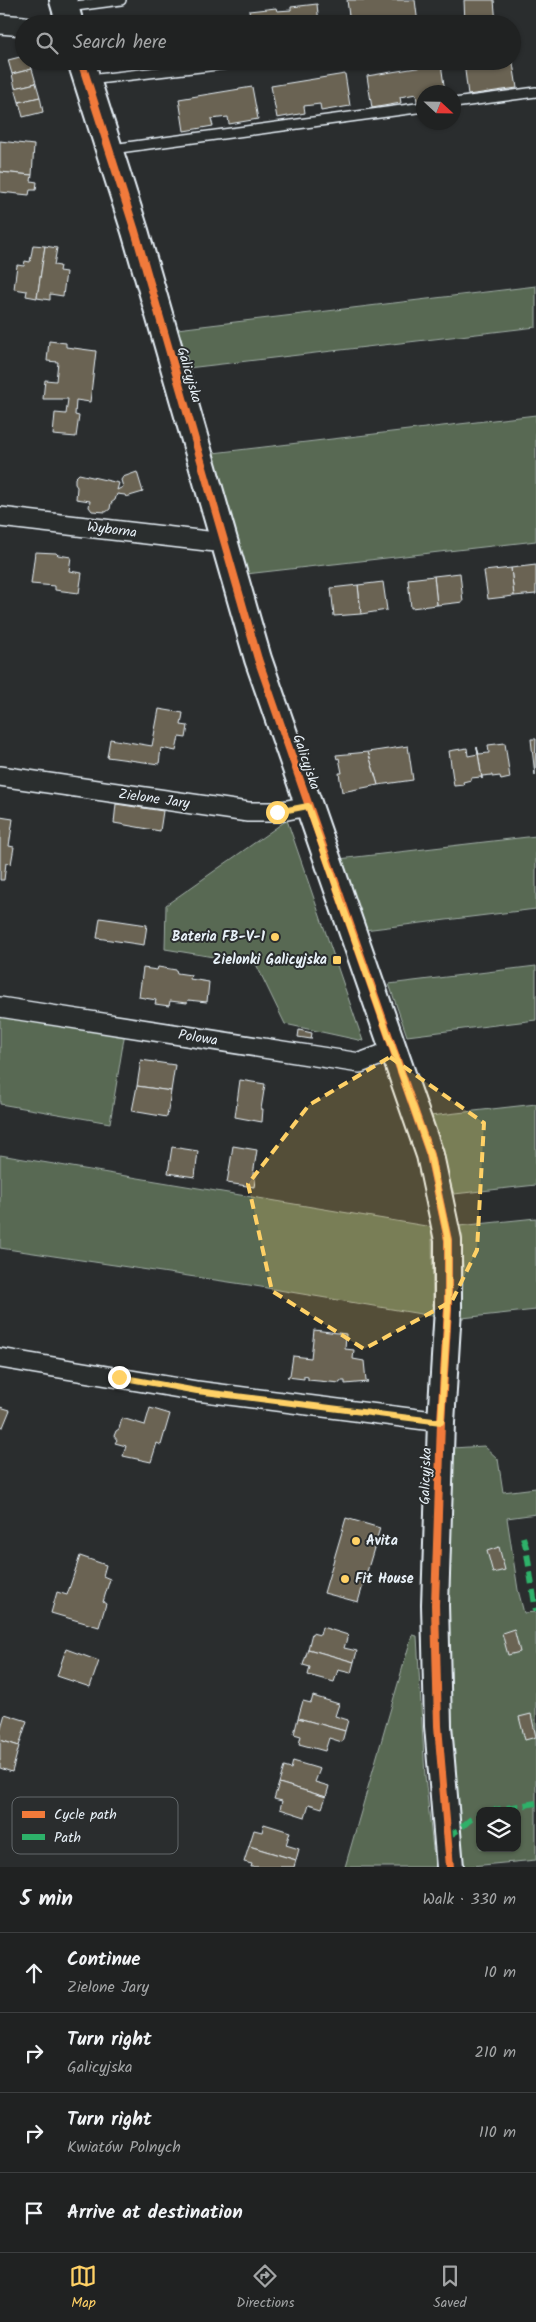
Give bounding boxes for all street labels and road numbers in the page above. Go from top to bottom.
street label: Galicyjska [171,344,207,406]
street label: Wyborna [86,516,138,544]
street label: Galicyjska [286,731,326,793]
street label: Zielone Jary [117,783,191,815]
street label: Polowa [177,1024,219,1052]
street label: Galicyjska [414,1447,438,1505]

